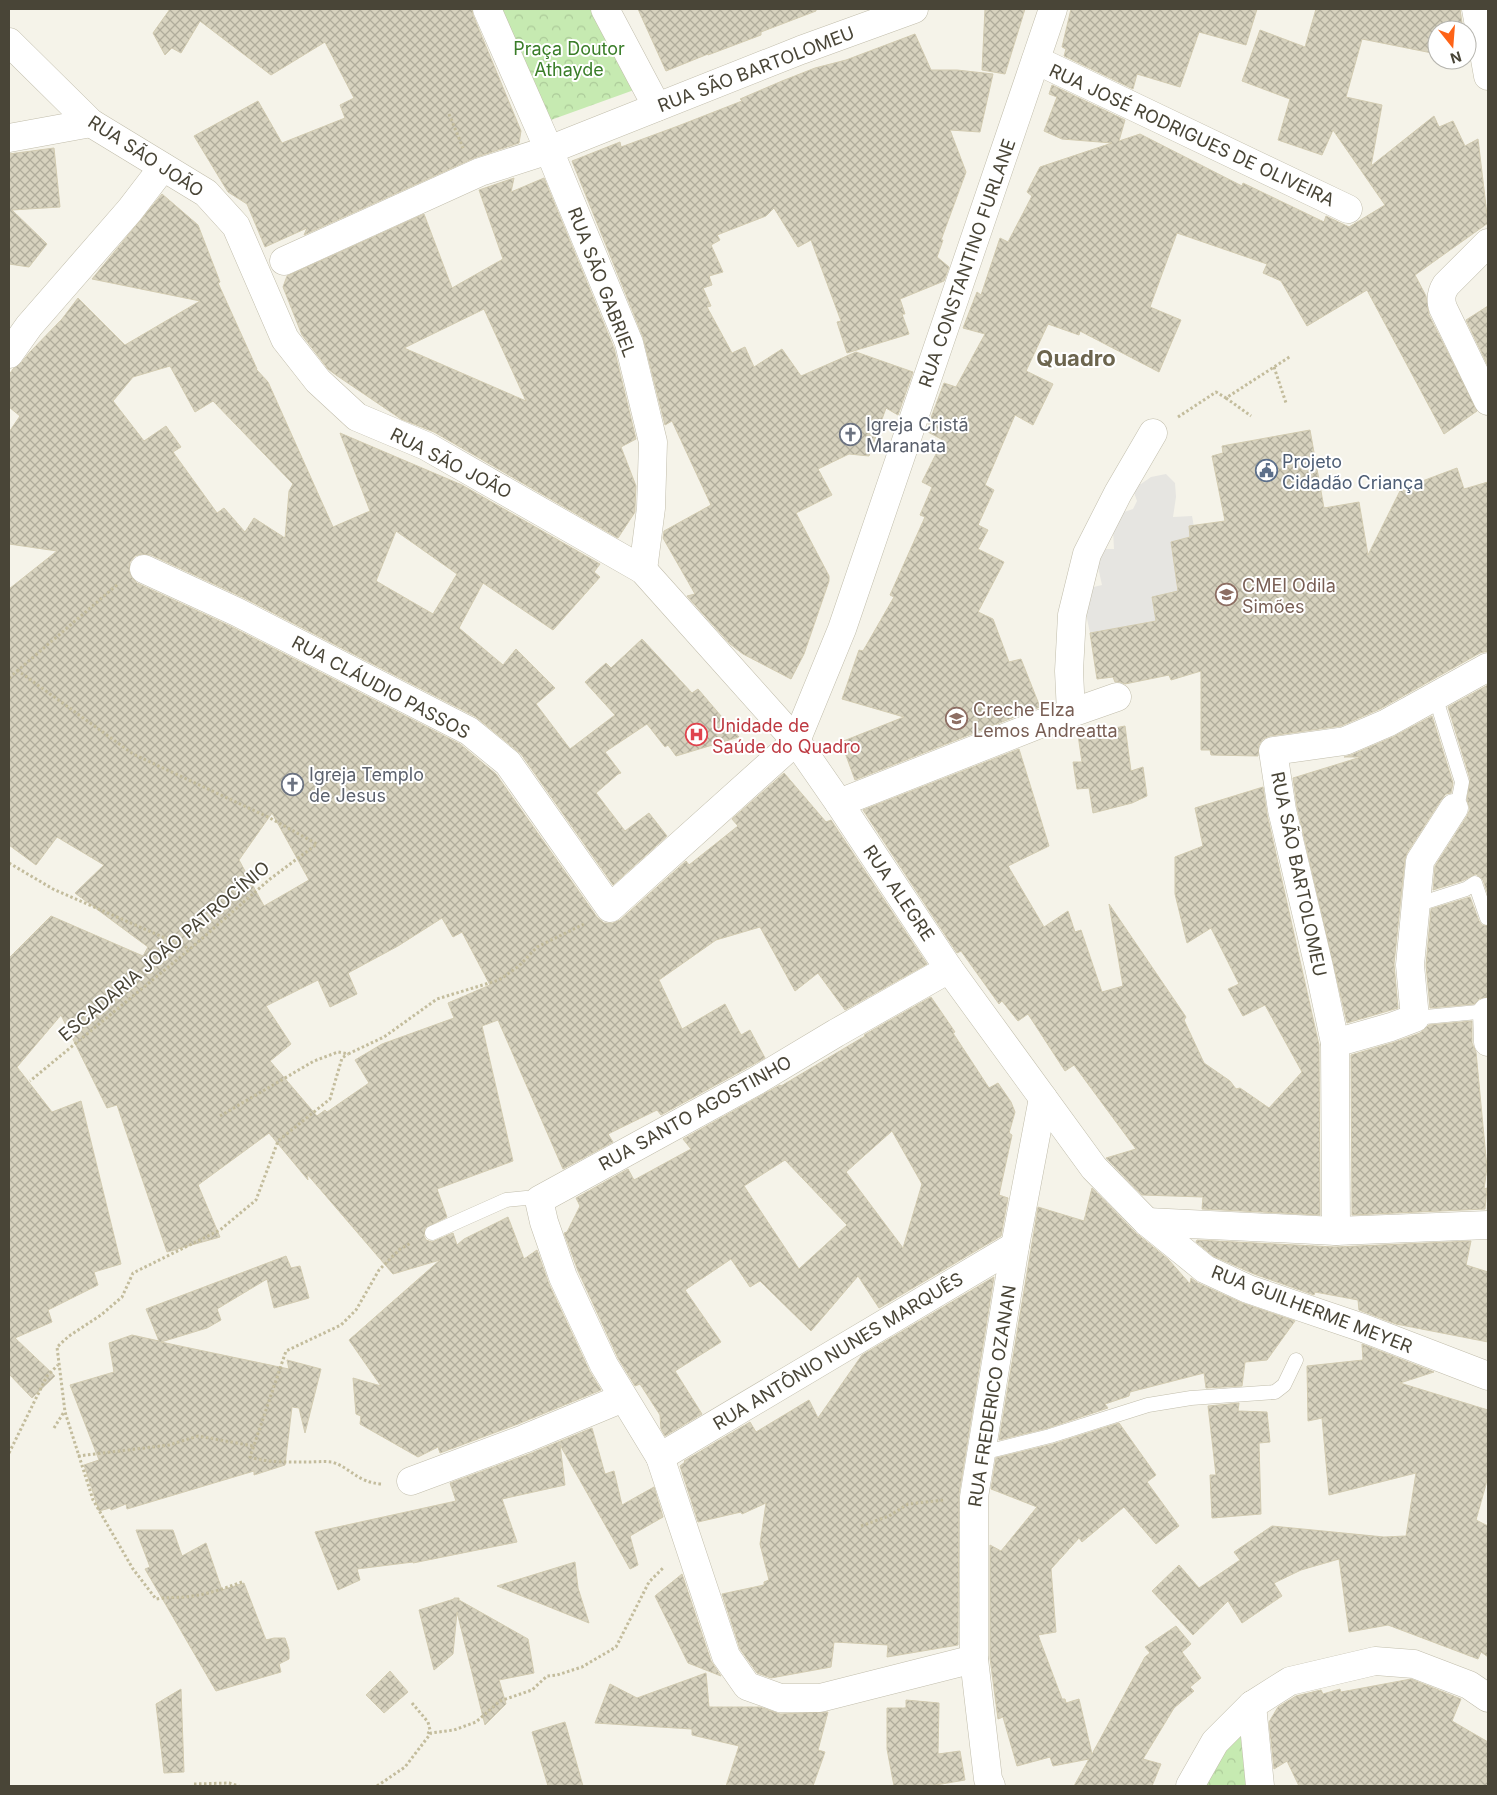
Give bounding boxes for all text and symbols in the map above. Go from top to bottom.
north arrow [1427,20,1477,70]
street label: RUA SÃO BARTOLOMEU [654,21,857,116]
park label: Praça Doutor Athayde [513,38,625,80]
text: N [1448,48,1464,68]
street label: RUA JOSÉ RODRIGUES DE OLIVEIRA [1046,59,1338,211]
street label: RUA SÃO JOÃO [84,110,208,201]
street label: RUA CONSTANTINO FURLANE [914,136,1020,390]
street label: RUA SÃO GABRIEL [564,204,641,360]
district label: Quadro [1036,345,1116,371]
place label: Igreja Cristã Maranata [866,414,969,456]
street label: RUA SÃO JOÃO [387,422,516,503]
church icon: Igreja Cristã Maranata [838,422,862,446]
place label: Projeto Cidadão Criança [1282,451,1424,493]
public building icon: Projeto Cidadão Criança [1254,459,1278,483]
place label: CMEI Odila Simões [1242,575,1336,617]
school or university icon: CMEI Odila Simões [1214,583,1238,607]
street label: RUA CLÁUDIO PASSOS [288,630,474,743]
place label: Creche Elza Lemos Andreatta [973,699,1118,741]
school or university icon: Creche Elza Lemos Andreatta [945,707,969,731]
place label: Unidade de Saúde do Quadro [712,715,861,757]
hospital icon: Unidade de Saúde do Quadro [684,723,708,747]
place label: Igreja Templo de Jesus [309,764,424,806]
street label: RUA SÃO BARTOLOMEU [1267,769,1332,978]
church icon: Igreja Templo de Jesus [281,772,305,796]
street label: RUA ALEGRE [859,841,939,945]
street label: ESCADARIA JOÃO PATROCÍNIO [54,856,274,1045]
street label: RUA SANTO AGOSTINHO [595,1051,795,1175]
street label: RUA GUILHERME MEYER [1209,1261,1416,1357]
street label: RUA ANTÔNIO NUNES MARQUÊS [709,1267,967,1434]
street label: RUA FREDERICO OZANAN [964,1284,1020,1508]

